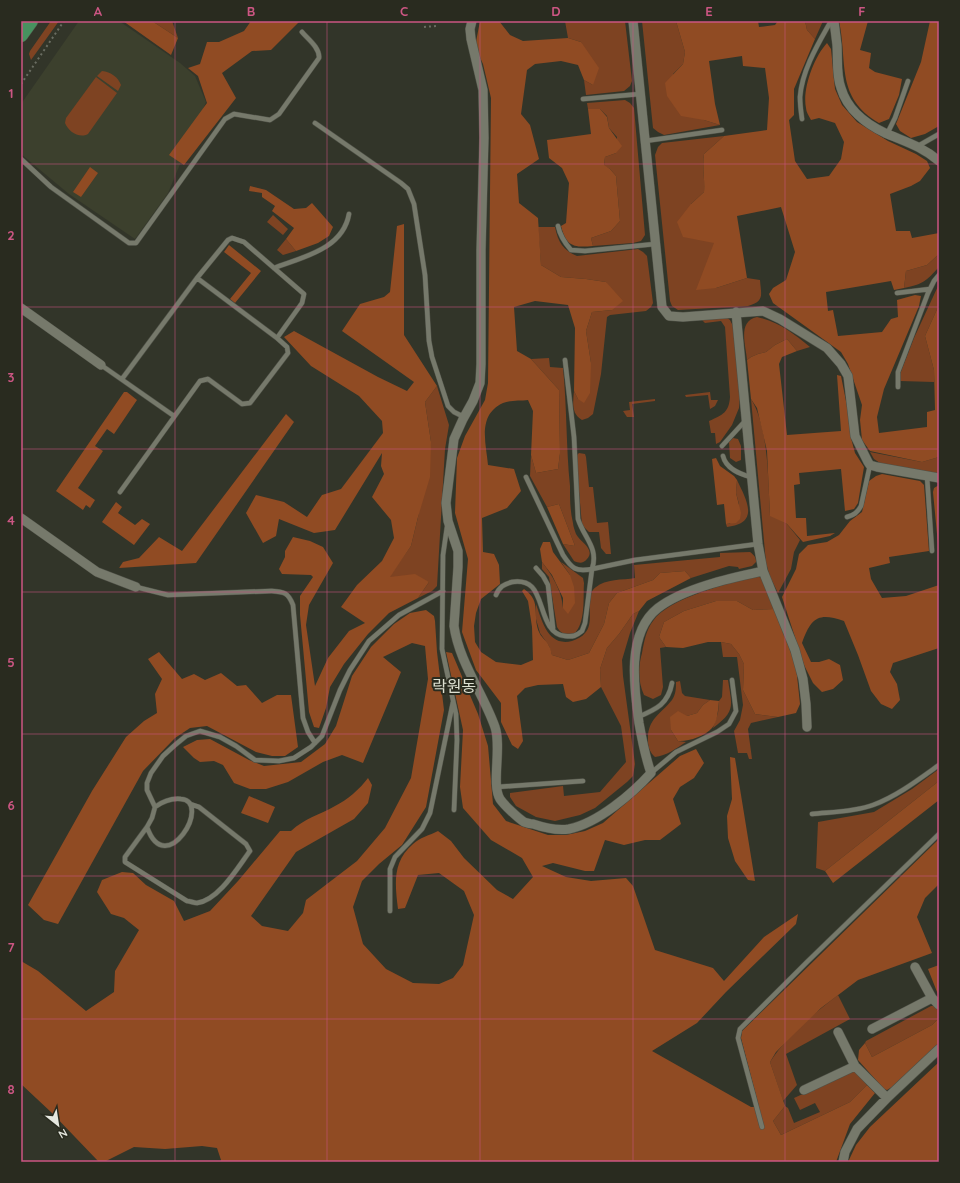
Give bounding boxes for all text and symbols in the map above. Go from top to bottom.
text: A [94,3,103,19]
text: B [247,3,255,19]
text: C [400,3,408,19]
text: D [551,3,561,19]
text: E [705,3,713,19]
text: F [858,3,866,19]
text: 1 [8,85,14,101]
text: 2 [7,227,15,243]
text: 3 [8,369,15,385]
text: 4 [7,512,15,528]
text: 5 [7,654,15,670]
district label: 락원동 [432,676,476,696]
text: 6 [7,797,15,813]
text: 7 [7,939,15,955]
text: 8 [7,1081,15,1097]
north arrow [38,1105,78,1145]
text: N [56,1126,70,1142]

